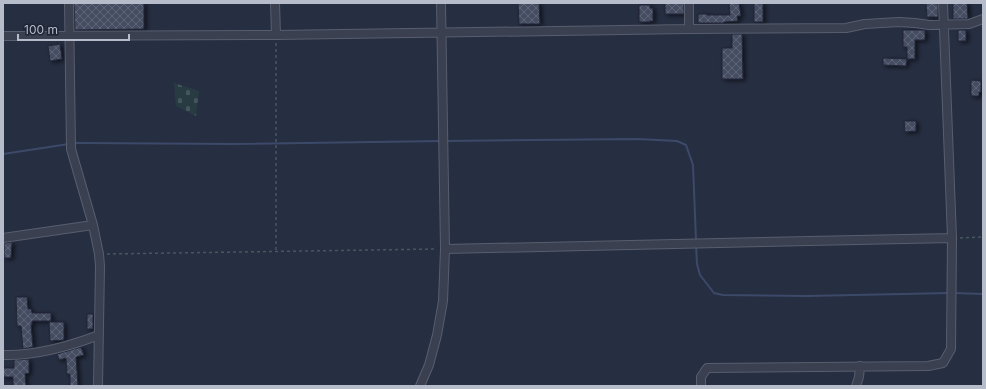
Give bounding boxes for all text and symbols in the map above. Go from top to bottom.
scale bar [18,16,129,42]
text: 100 m [24,22,58,37]

